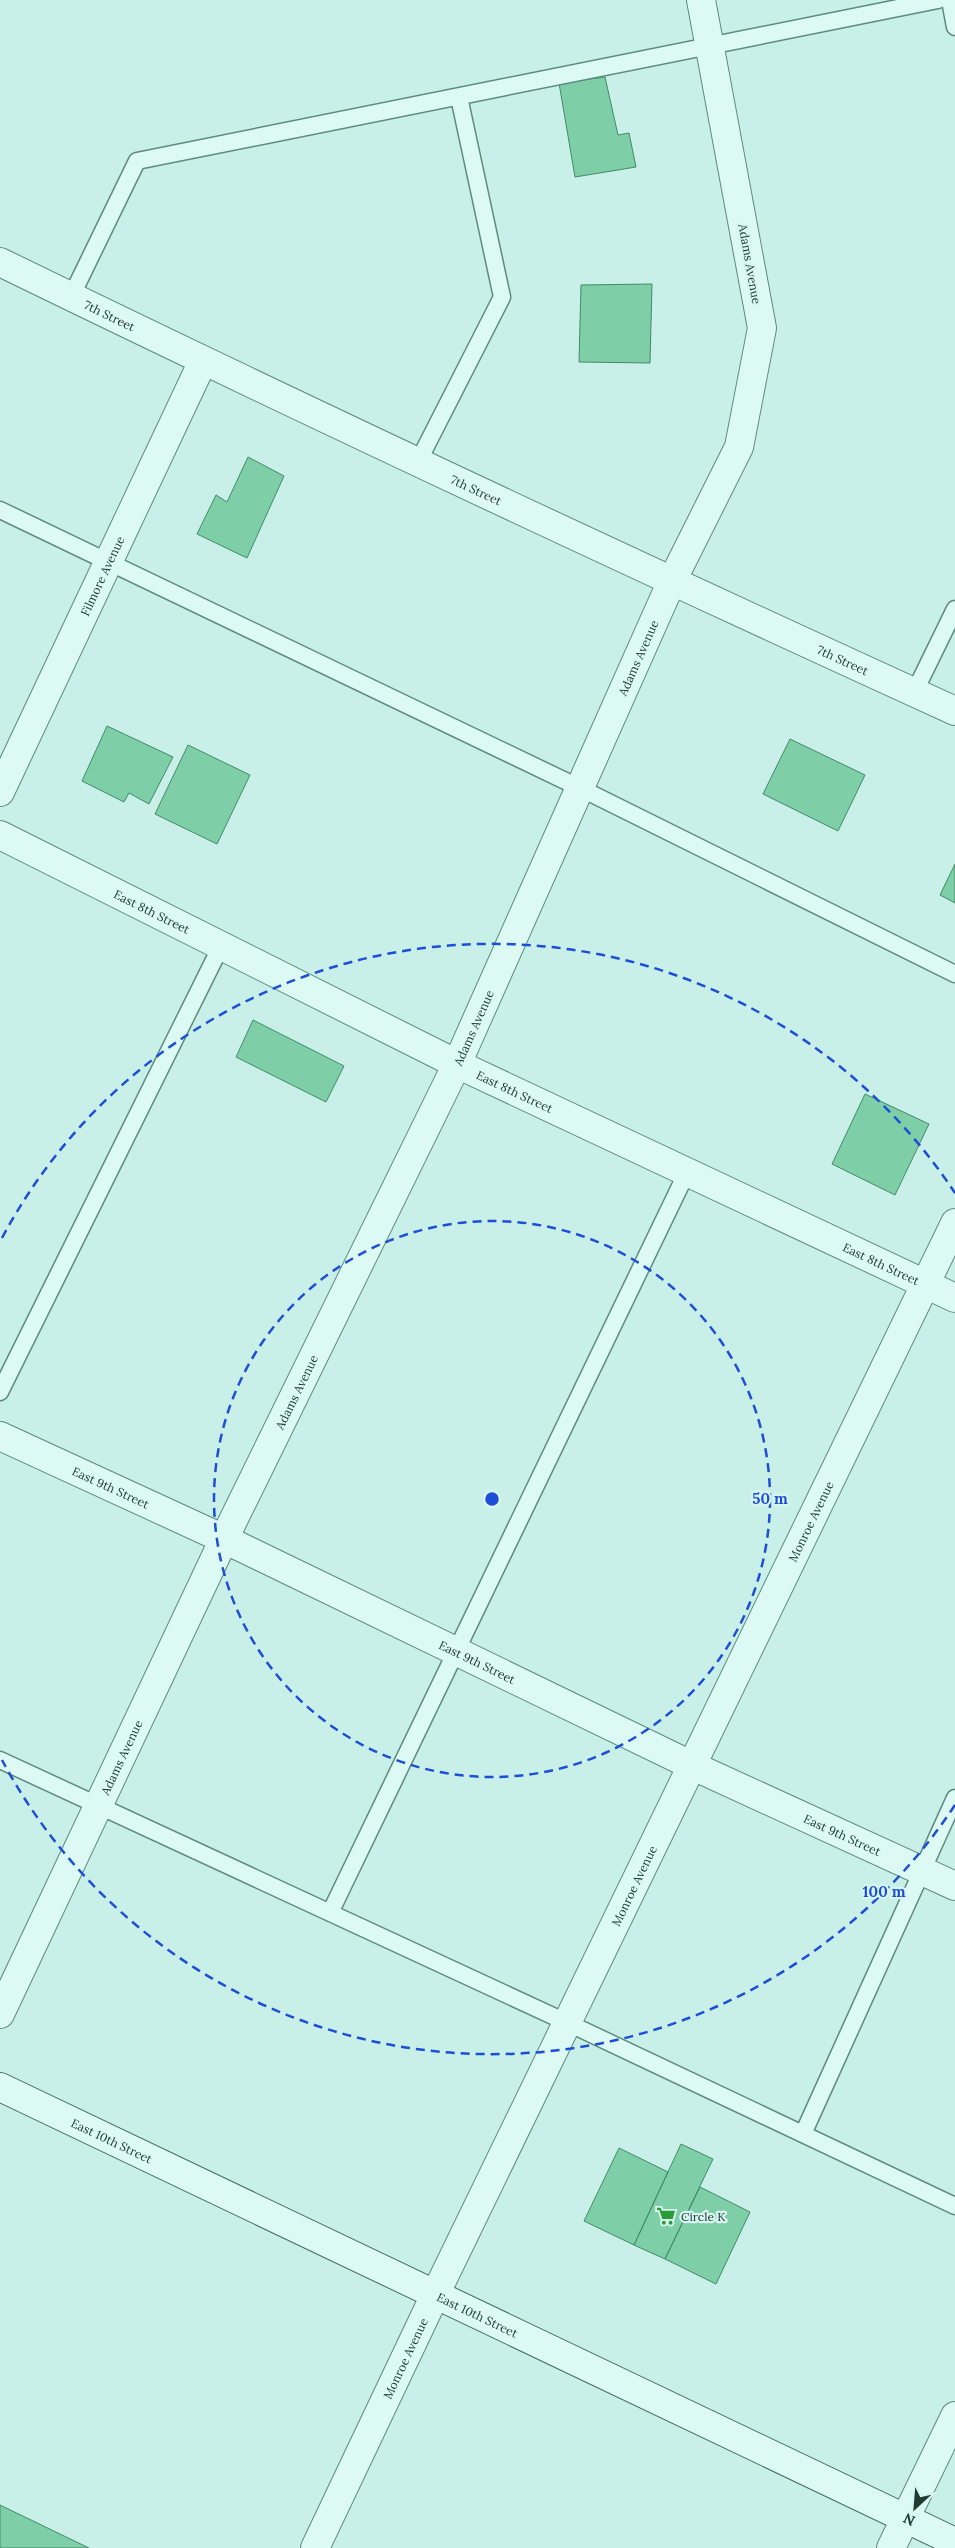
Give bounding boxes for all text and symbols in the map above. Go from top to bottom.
street label: Adams Avenue [735,222,765,306]
street label: 7th Street [82,297,138,334]
street label: 7th Street [448,471,505,508]
street label: Filmore Avenue [77,533,127,618]
street label: Adams Avenue [614,617,661,699]
street label: 7th Street [815,641,871,678]
street label: East 8th Street [112,886,193,937]
street label: Adams Avenue [449,987,497,1069]
street label: East 8th Street [474,1067,556,1116]
street label: East 8th Street [841,1239,922,1288]
street label: Adams Avenue [271,1352,321,1433]
street label: East 9th Street [70,1463,152,1511]
street label: Monroe Avenue [784,1478,836,1564]
text: 50 m [752,1489,788,1508]
centre of rings [483,1490,501,1508]
street label: East 9th Street [437,1637,518,1687]
street label: Adams Avenue [97,1717,145,1798]
street label: East 9th Street [802,1810,884,1859]
street label: Monroe Avenue [608,1842,660,1928]
text: 100 m [863,1882,906,1901]
street label: East 10th Street [69,2115,155,2166]
supermarket icon: Circle K [655,2205,677,2227]
place label: Circle K [681,2209,726,2224]
street label: East 10th Street [435,2289,521,2340]
street label: Monroe Avenue [379,2315,431,2401]
north arrow [890,2483,940,2533]
text: N [900,2509,918,2530]

